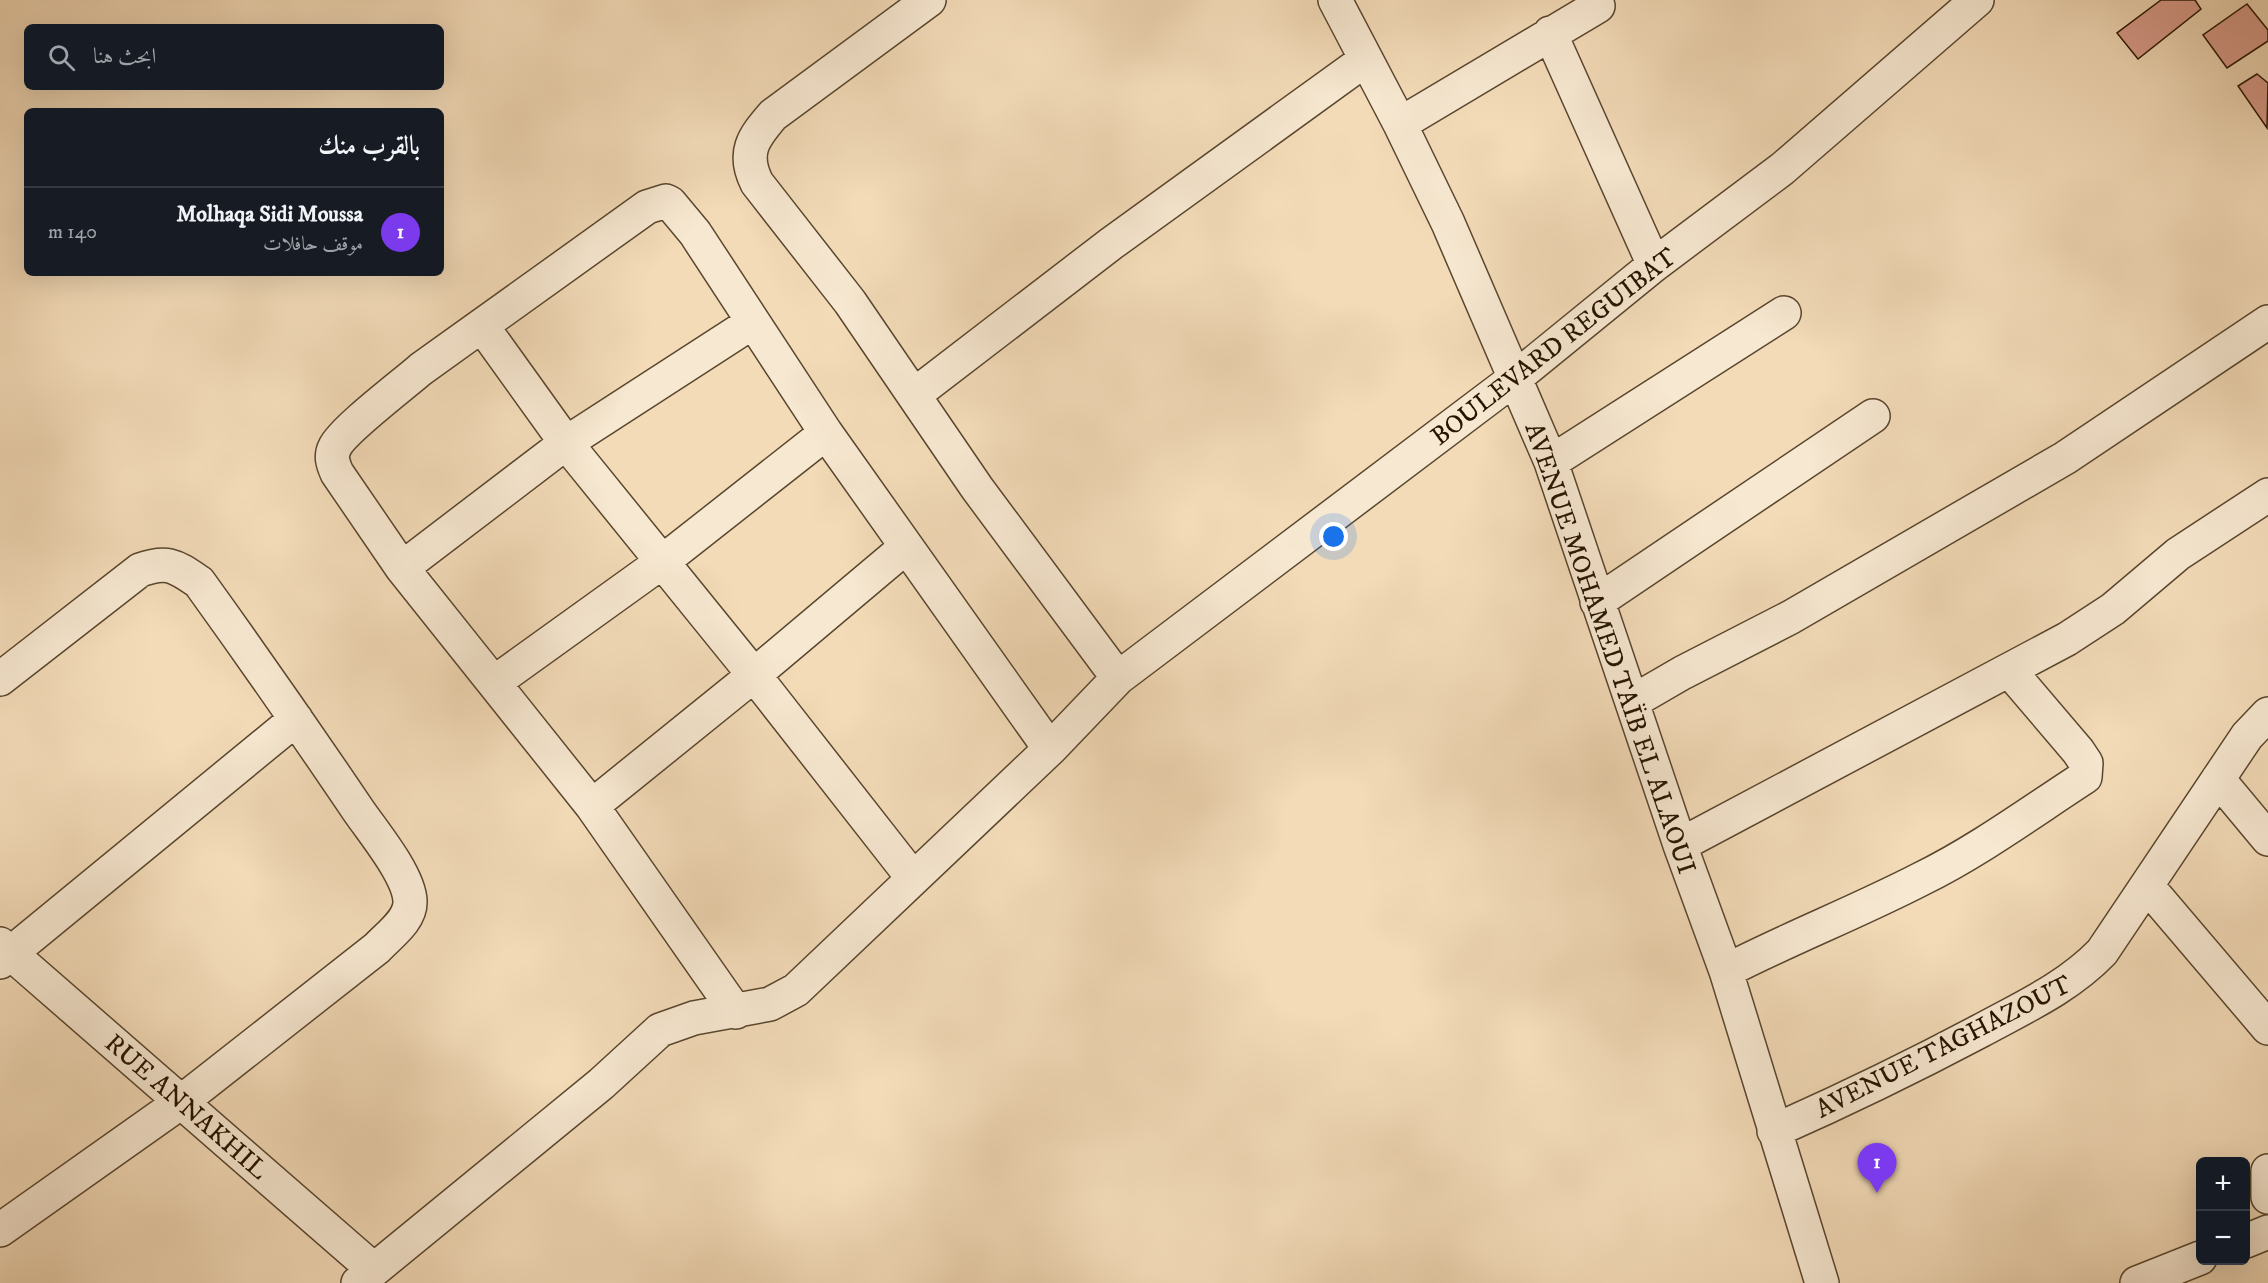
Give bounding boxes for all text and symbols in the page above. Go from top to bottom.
search box [24,24,444,90]
icon: search [45,41,78,74]
text: ابحث هنا [93,43,156,70]
text: بالقرب منك [318,130,420,163]
text: Molhaqa Sidi Moussa [176,201,363,228]
text: 140 m [48,220,97,245]
text: 1 [397,220,404,245]
text: موقف حافلات [263,232,363,257]
street label: BOULEVARD REGUIBAT [1424,241,1684,453]
street label: AVENUE MOHAMED TAÏB EL ALAOUI [1517,418,1703,879]
your location [1319,522,1348,551]
street label: AVENUE TAGHAZOUT [1810,968,2077,1126]
street label: RUE ANNAKHIL [98,1027,275,1187]
pin: 1 [1858,1144,1896,1193]
map controls [2196,1157,2250,1265]
button: + [2196,1157,2250,1211]
button: − [2196,1211,2250,1265]

